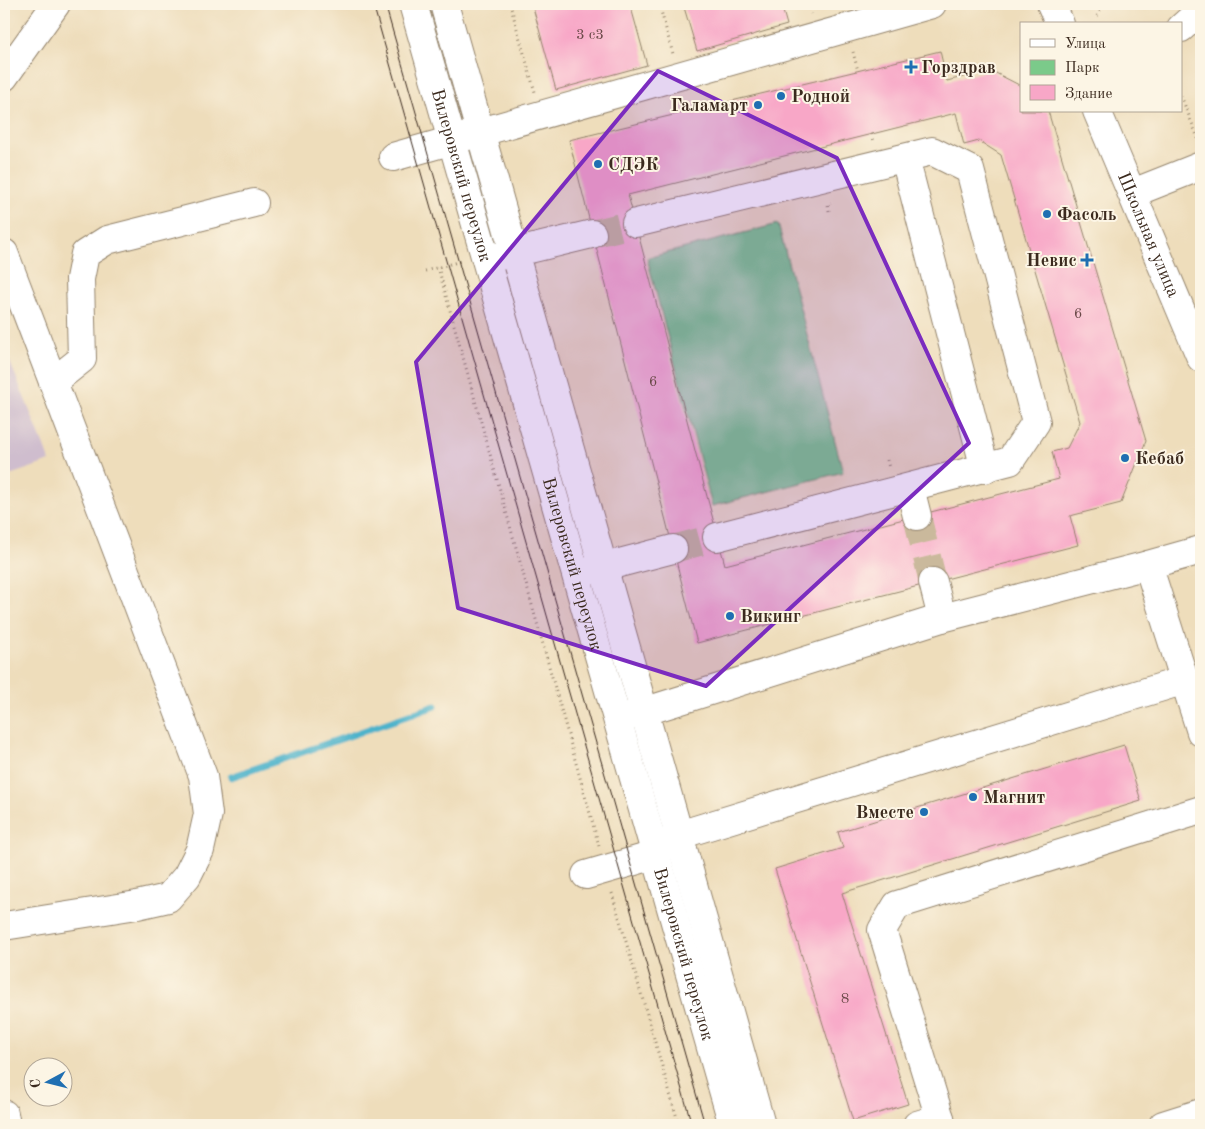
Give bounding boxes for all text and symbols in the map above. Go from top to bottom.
legend [1020,22,1182,112]
house number: 3 с3 [576,28,604,43]
text: Улица [1065,37,1106,52]
place label: Горздрав [921,59,996,77]
marker: Горздрав [905,61,917,73]
text: Парк [1065,61,1100,76]
street label: Вилеровский переулок [428,87,494,264]
text: Здание [1065,87,1112,102]
place label: Родной [791,88,850,106]
marker: Родной [775,90,787,102]
place label: Галамарт [670,97,748,115]
marker: Галамарт [752,99,764,111]
place label: СДЭК [608,156,658,174]
marker: СДЭК [592,158,604,170]
street label: Школьная улица [1114,170,1182,300]
place label: Фасоль [1057,206,1117,224]
marker: Фасоль [1041,208,1053,220]
place label: Невис [1026,252,1077,270]
marker: Невис [1081,254,1093,266]
house number: 6 [1074,307,1082,322]
house number: 6 [649,375,657,390]
place label: Кебаб [1135,450,1184,468]
marker: Кебаб [1119,452,1131,464]
street label: Вилеровский переулок [539,475,605,652]
place label: Викинг [740,608,801,626]
marker: Викинг [724,610,736,622]
place label: Магнит [983,789,1046,807]
marker: Магнит [967,791,979,803]
place label: Вместе [856,804,914,822]
marker: Вместе [918,806,930,818]
street label: Вилеровский переулок [650,866,716,1043]
house number: 8 [841,992,849,1007]
north arrow [22,1056,72,1106]
text: С [29,1078,44,1089]

